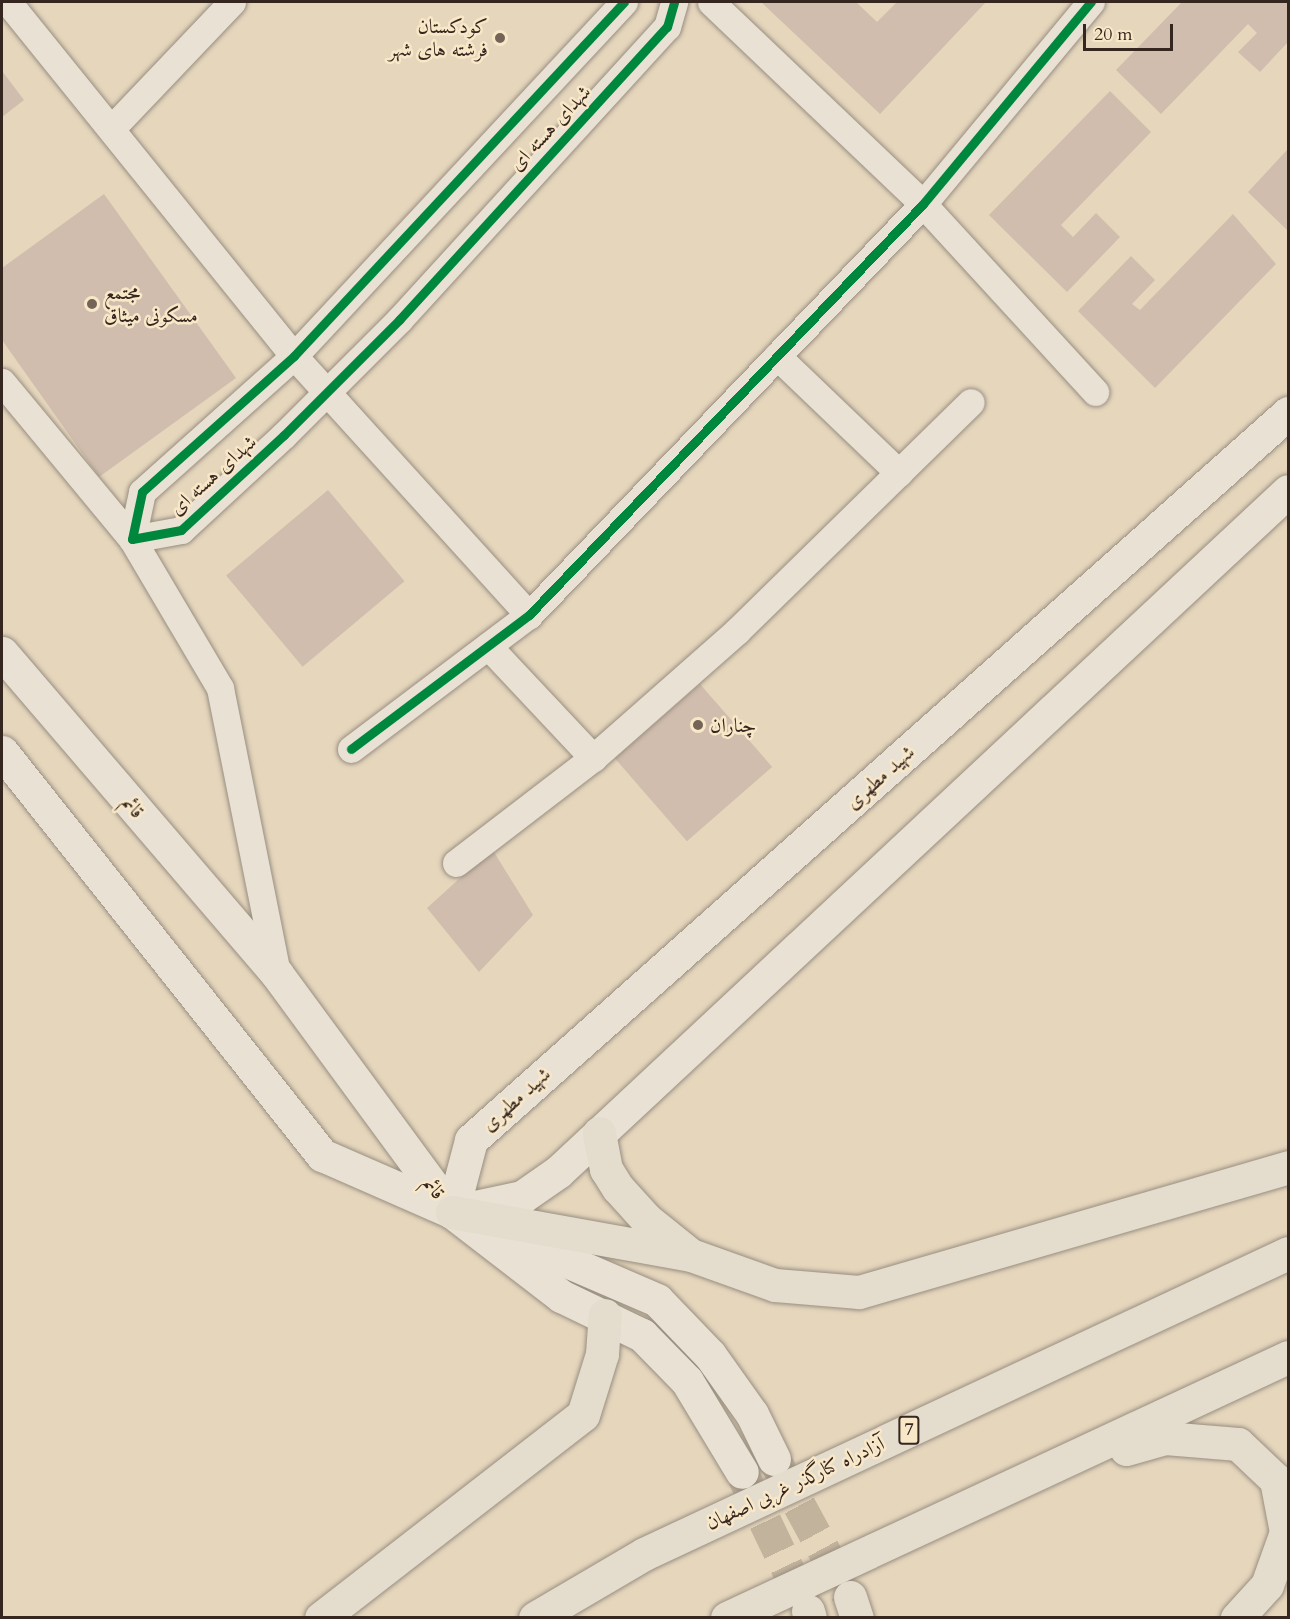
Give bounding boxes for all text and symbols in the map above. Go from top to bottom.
scale bar [1086,12,1176,50]
place label: کودکستان فرشته های شهر [389,14,488,61]
text: 20 m [1094,22,1133,47]
marker: کودکستان فرشته های شهر [493,31,507,45]
street label: شهدای هسته ای [504,80,596,176]
place label: مجتمع مسکونی میثاق [104,280,198,327]
marker: مجتمع مسکونی میثاق [85,297,99,311]
street label: شهدای هسته ای [165,430,261,520]
place label: چناران [710,713,756,737]
marker: چناران [691,718,705,732]
street label: شهید مطهری [841,740,919,814]
street label: قائم [117,791,149,823]
street label: شهید مطهری [477,1062,555,1136]
street label: قائم [418,1172,450,1204]
road number: 7 [897,1415,921,1445]
street label: آزادراه کنارگذر غربی اصفهان [702,1431,888,1535]

